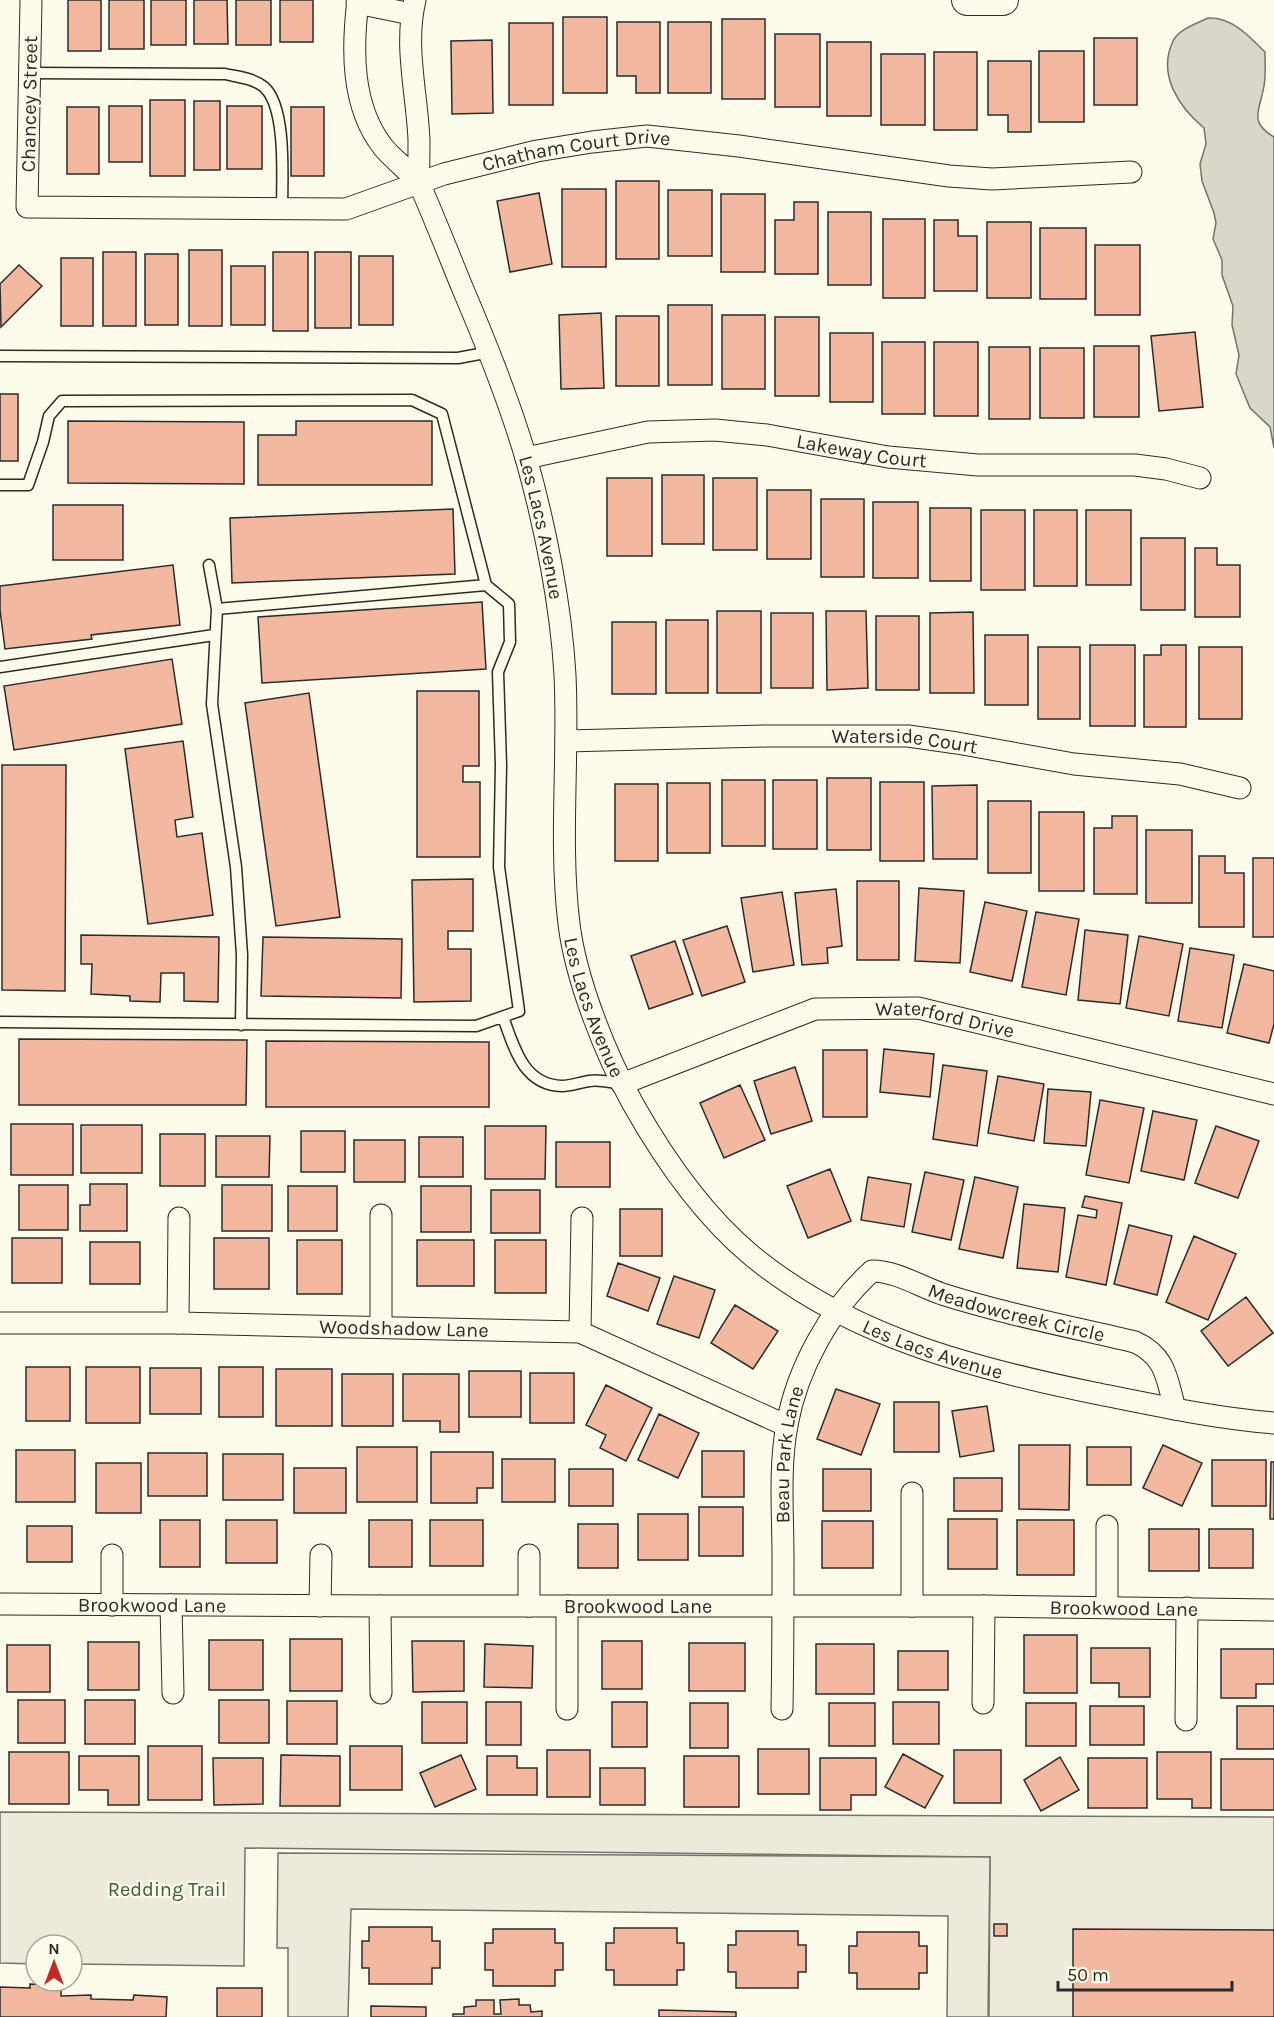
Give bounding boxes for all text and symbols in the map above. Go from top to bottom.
street label: Chancey Street [17,35,42,173]
street label: Chatham Court Drive [480,125,672,176]
street label: Lakeway Court [795,430,928,472]
street label: Les Lacs Avenue [514,453,568,601]
street label: Waterside Court [832,725,980,759]
street label: Les Lacs Avenue [559,935,629,1081]
street label: Waterford Drive [875,997,1017,1043]
street label: Meadowcreek Circle [925,1279,1107,1347]
street label: Woodshadow Lane [319,1315,489,1342]
street label: Les Lacs Avenue [859,1315,1005,1384]
street label: Beau Park Lane [771,1383,809,1524]
street label: Brookwood Lane [78,1593,226,1617]
street label: Brookwood Lane [564,1595,712,1618]
street label: Brookwood Lane [1050,1596,1198,1621]
park label: Redding Trail [108,1878,226,1901]
north arrow [24,1933,84,1993]
text: N [48,1939,60,1958]
scale bar [1058,1954,1232,1992]
text: 50 m [1067,1964,1109,1986]

